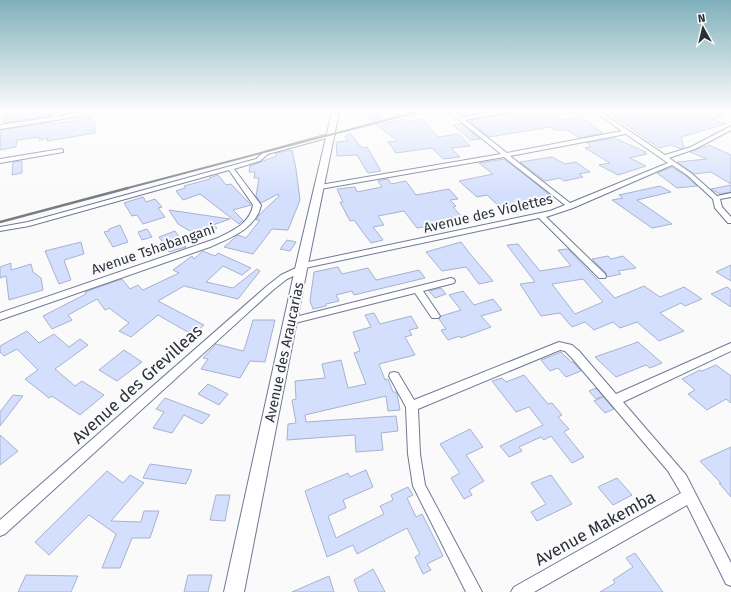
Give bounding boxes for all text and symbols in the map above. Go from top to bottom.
north arrow [683,8,723,48]
text: N [697,12,706,26]
street label: Avenue des Violettes [422,190,555,237]
street label: Avenue Tshabangani [89,220,217,279]
street label: Avenue des Araucarias [261,280,308,424]
street label: Avenue des Grevilleas [68,320,207,448]
street label: Avenue Makemba [531,487,659,570]

